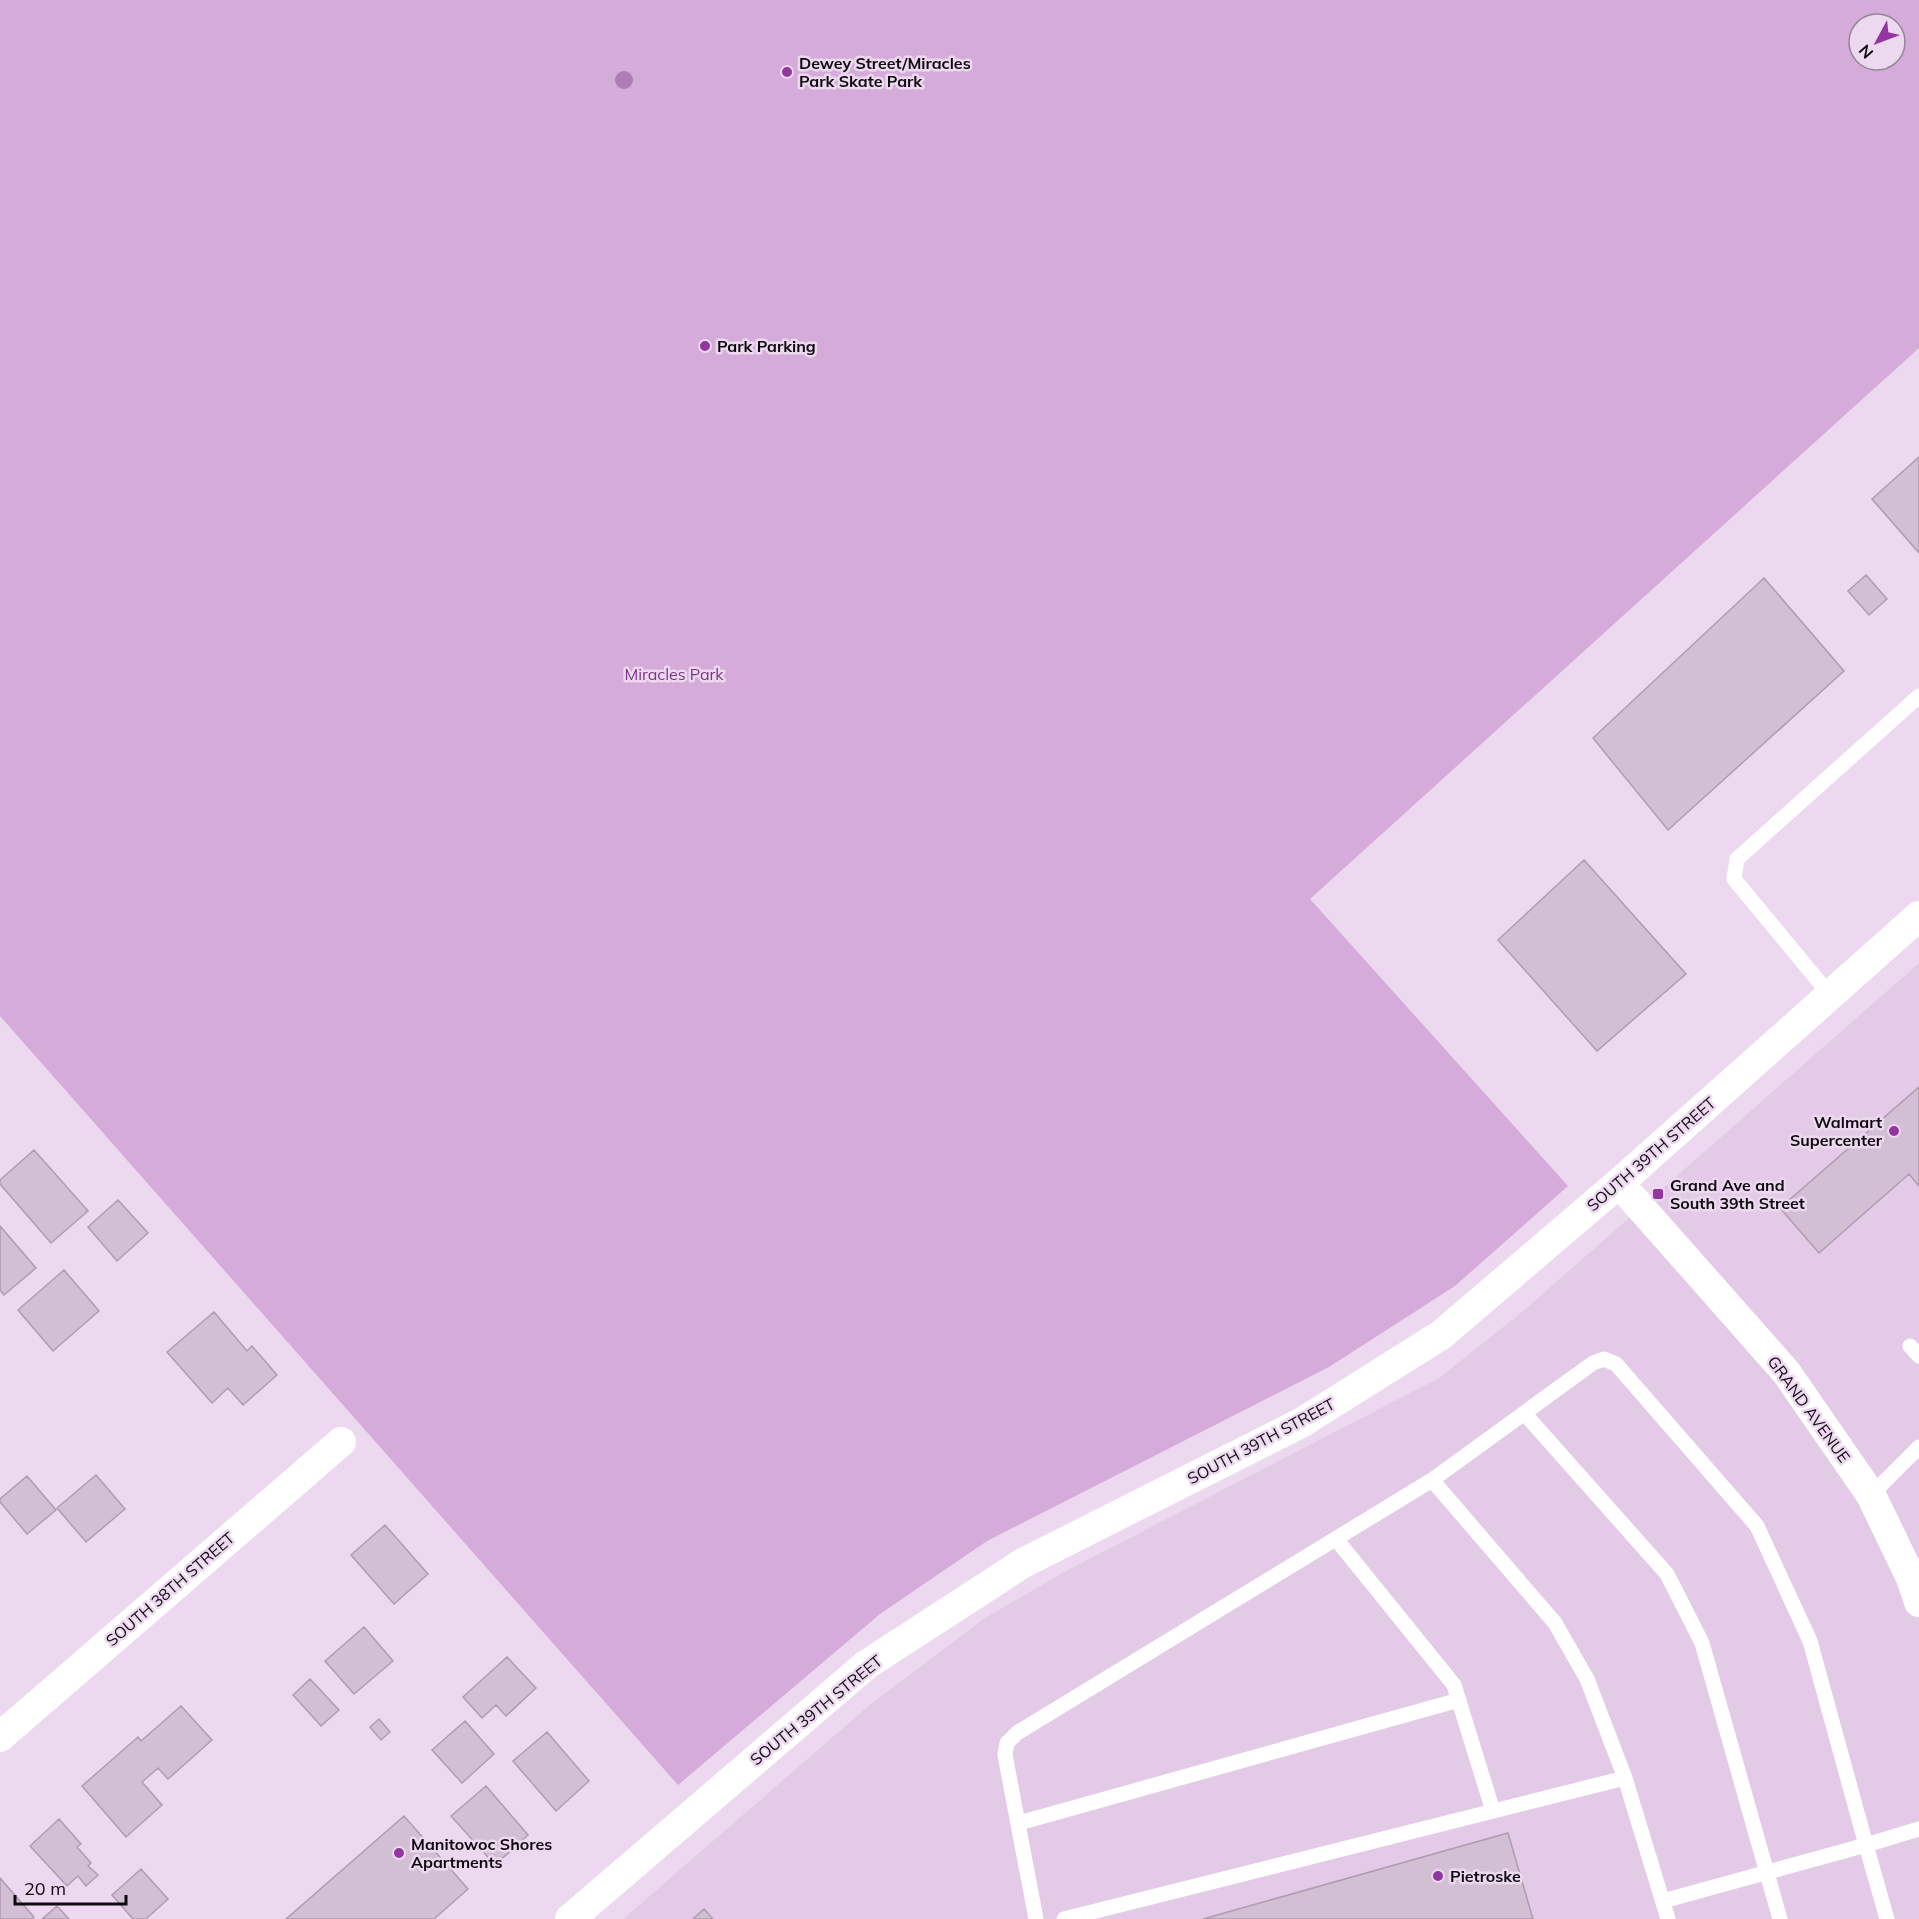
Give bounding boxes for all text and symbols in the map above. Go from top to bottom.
north arrow [1847,12,1907,72]
text: N [1854,41,1877,63]
place label: Dewey Street/Miracles Park Skate Park [799,53,971,91]
marker: Dewey Street/Miracles Park Skate Park [780,65,794,79]
place label: Park Parking [717,336,816,356]
marker: Park Parking [698,339,712,353]
park label: Miracles Park [624,664,724,684]
street label: SOUTH 39TH STREET [1583,1092,1720,1215]
place label: Walmart Supercenter [1790,1112,1883,1150]
marker: Walmart Supercenter [1887,1124,1901,1138]
place label: Grand Ave and South 39th Street [1670,1175,1805,1213]
marker: Grand Ave and South 39th Street [1651,1187,1665,1201]
street label: GRAND AVENUE [1764,1352,1854,1466]
street label: SOUTH 39TH STREET [1184,1393,1338,1488]
street label: SOUTH 38TH STREET [102,1527,239,1650]
street label: SOUTH 39TH STREET [746,1650,886,1769]
place label: Manitowoc Shores Apartments [411,1834,552,1872]
marker: Manitowoc Shores Apartments [392,1846,406,1860]
place label: Pietroske [1450,1866,1521,1886]
scale bar [15,1868,126,1906]
marker: Pietroske [1431,1869,1445,1883]
text: 20 m [24,1877,66,1900]

